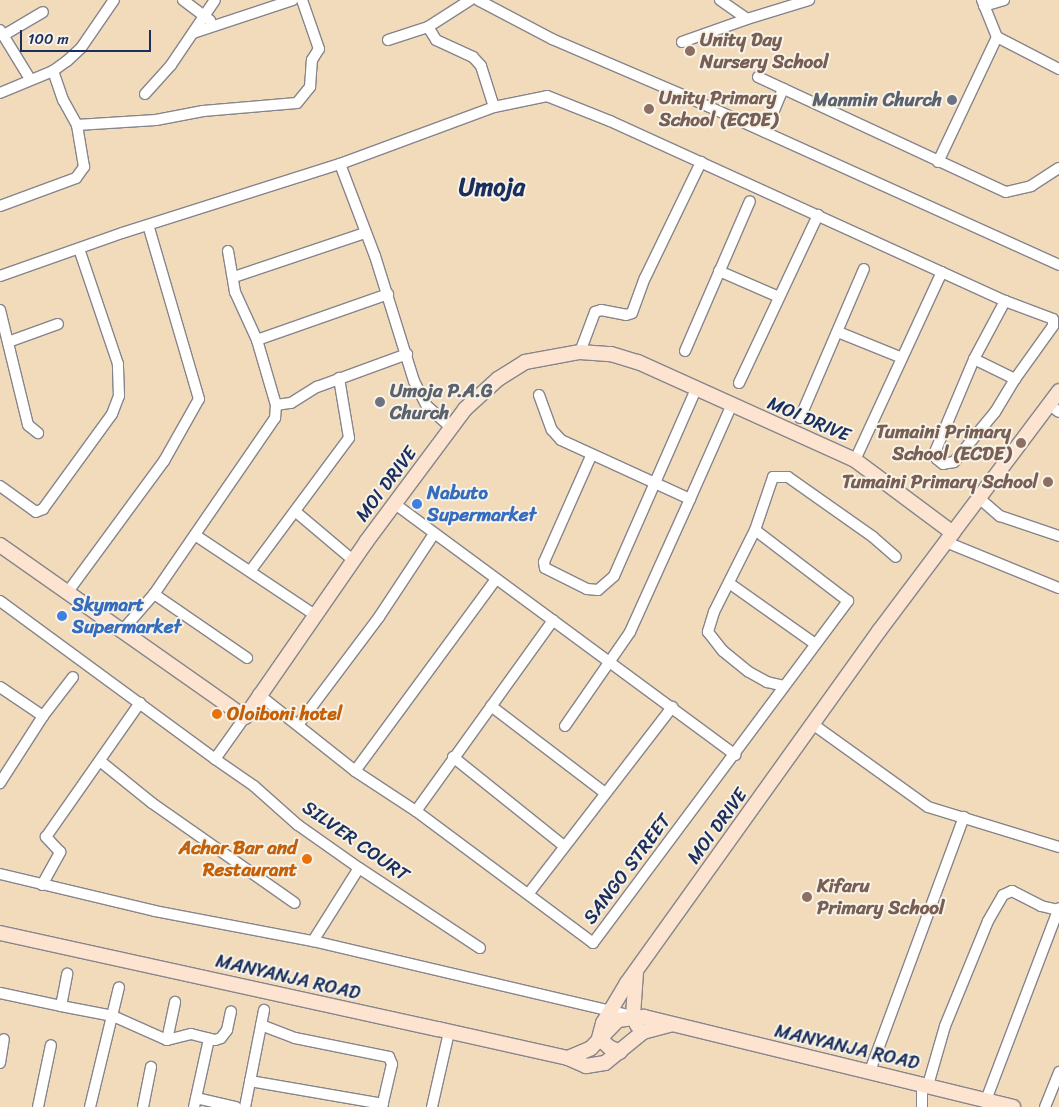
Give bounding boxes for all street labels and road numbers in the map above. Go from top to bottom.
street label: MOI DRIVE [763,391,855,447]
street label: MOI DRIVE [350,441,422,527]
street label: MOI DRIVE [681,783,753,869]
street label: SILVER COURT [299,796,413,886]
street label: SANGO STREET [578,809,676,929]
street label: MANYANJA ROAD [213,949,363,1005]
street label: MANYANJA ROAD [772,1019,922,1075]

